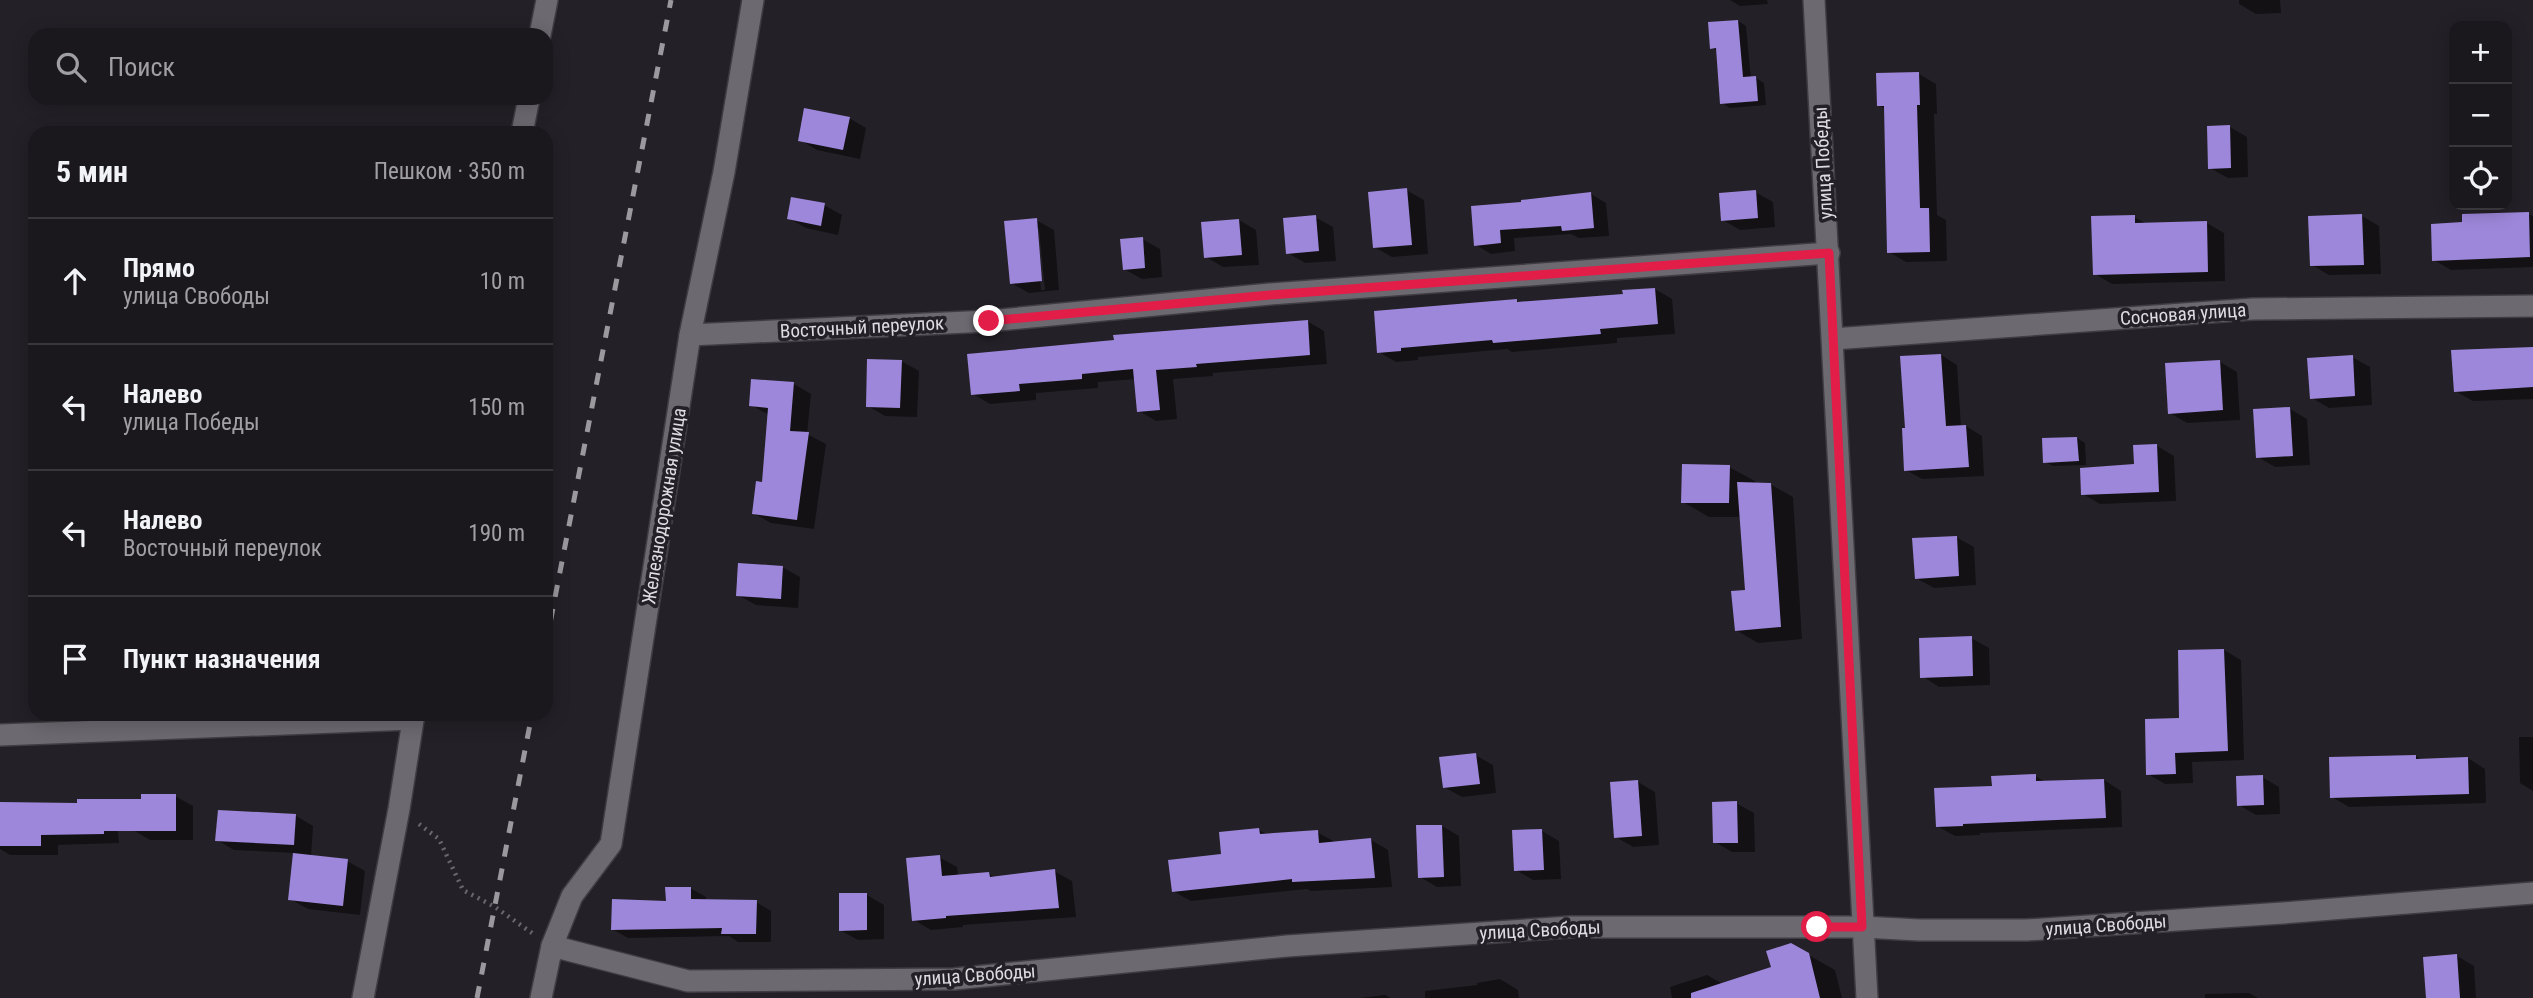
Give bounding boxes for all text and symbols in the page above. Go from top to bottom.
map controls [2449,21,2512,210]
button: + [2449,21,2512,84]
search box [28,28,553,105]
icon: search [52,48,90,86]
text: Поиск [108,52,175,82]
button: − [2449,84,2512,147]
street label: улица Победы [1809,106,1837,220]
button: locate [2449,147,2512,210]
text: 5 мин [56,154,128,189]
text: Пешком · 350 m [374,158,525,185]
text: Прямо [123,253,195,283]
icon: ahead [56,262,94,300]
text: 10 m [480,268,525,295]
text: улица Свободы [123,283,270,310]
street label: Сосновая улица [2119,298,2247,330]
route end [973,305,1004,336]
street label: Восточный переулок [779,311,945,343]
text: Налево [123,379,203,409]
icon: left [56,388,94,426]
text: 150 m [468,394,525,421]
street label: Железнодорожная улица [637,406,691,606]
text: улица Победы [123,409,260,436]
text: Налево [123,505,203,535]
icon: left [56,514,94,552]
text: 190 m [468,520,525,547]
text: Восточный переулок [123,535,322,562]
icon: arrive [56,640,94,678]
text: Пункт назначения [123,644,321,674]
street label: улица Свободы [2045,909,2167,941]
route start [1801,911,1832,942]
street label: улица Свободы [1479,915,1601,945]
street label: улица Свободы [914,959,1036,991]

